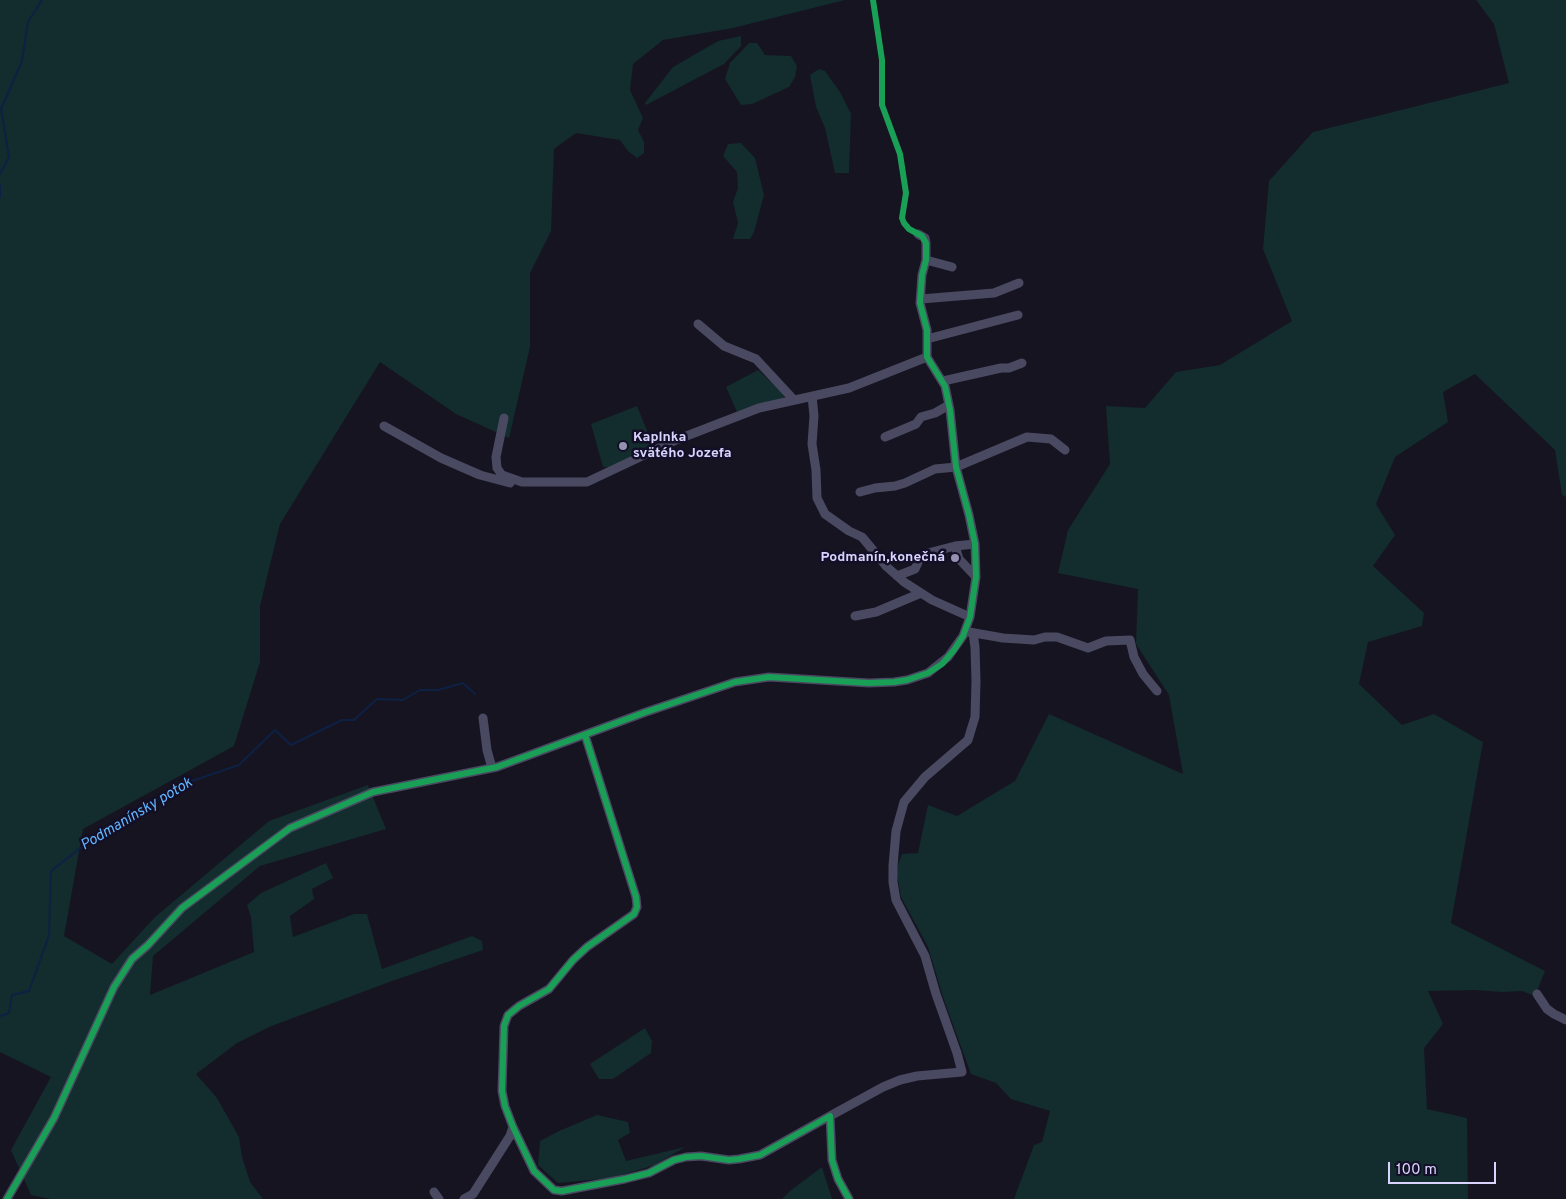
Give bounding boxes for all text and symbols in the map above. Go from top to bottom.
place label: Kaplnka svätého Jozefa [633,430,731,462]
marker: Kaplnka svätého Jozefa [617,440,629,452]
place label: Podmanín,konečná [820,550,945,566]
marker: Podmanín,konečná [949,552,961,564]
water label: Podmanínsky potok [78,775,196,855]
scale bar [1391,1152,1498,1184]
text: 100 m [1396,1161,1437,1180]

